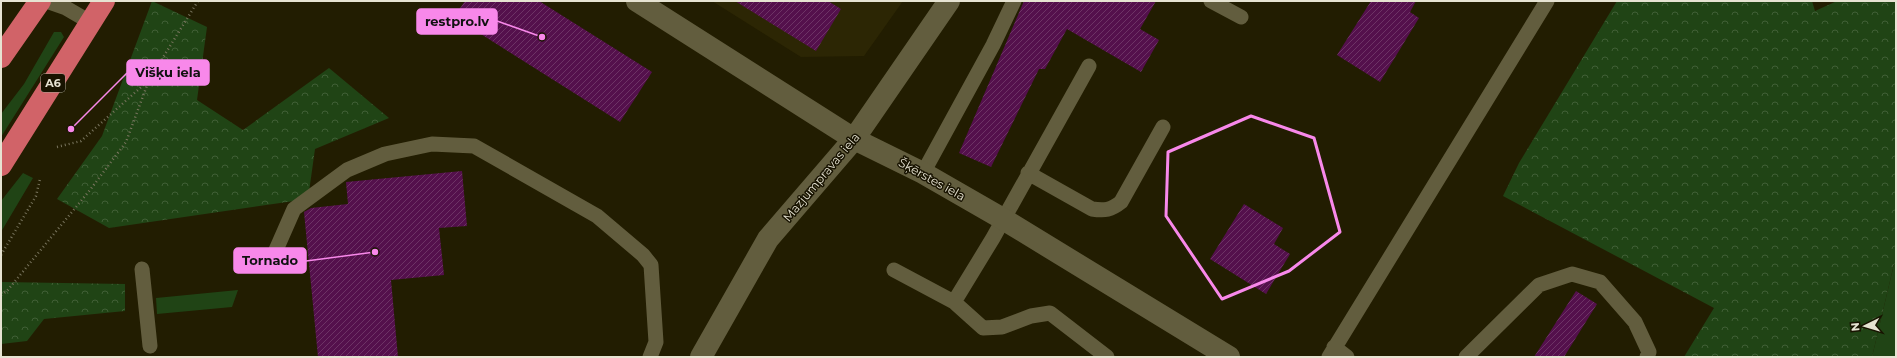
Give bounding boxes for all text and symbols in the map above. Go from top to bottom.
callout: restpro.lv [417,9,497,34]
text: restpro.lv [425,13,489,29]
callout: Višķu iela [127,60,209,85]
text: Višķu iela [134,64,201,80]
road number: A6 [41,74,65,92]
street label: Mazjumpravas iela [779,130,863,224]
street label: Šķērstes iela [896,155,968,203]
callout: Tornado [234,248,306,273]
text: Tornado [242,252,298,268]
north arrow [1845,306,1885,346]
text: N [1848,322,1862,332]

